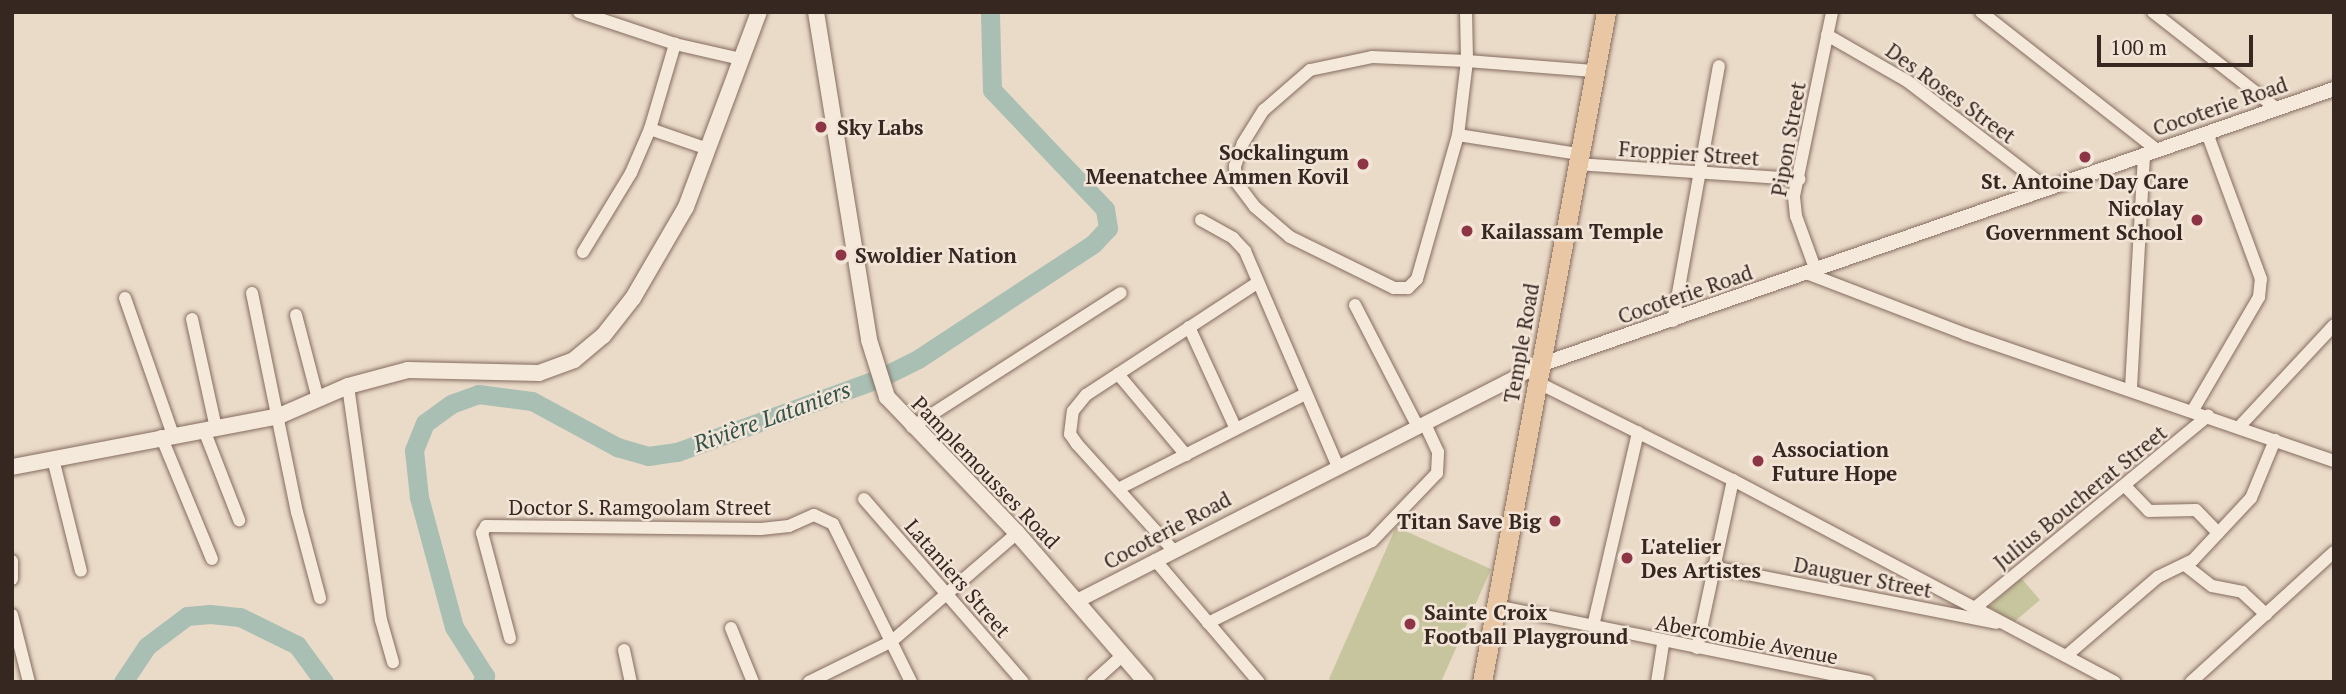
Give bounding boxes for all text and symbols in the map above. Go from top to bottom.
scale bar [2101,21,2257,65]
text: 100 m [2110,33,2167,61]
street label: Des Roses Street [1881,38,2021,148]
street label: Cocoterie Road [2149,71,2291,141]
street label: Pipon Street [1766,80,1810,198]
place label: Sky Labs [837,114,923,140]
marker: Sky Labs [811,117,831,137]
street label: Froppier Street [1618,136,1760,170]
place label: Sockalingum Meenatchee Ammen Kovil [1085,139,1349,189]
marker: St. Antoine Day Care [2077,149,2093,165]
marker: Sockalingum Meenatchee Ammen Kovil [1355,156,1371,172]
place label: St. Antoine Day Care [1981,168,2189,194]
place label: Nicolay Government School [1986,195,2183,245]
marker: Nicolay Government School [2189,212,2205,228]
place label: Kailassam Temple [1481,218,1664,244]
marker: Kailassam Temple [1459,223,1475,239]
place label: Swoldier Nation [855,242,1017,268]
marker: Swoldier Nation [833,247,849,263]
street label: Cocoterie Road [1614,259,1756,329]
street label: Temple Road [1498,281,1544,405]
water label: Rivière Lataniers [690,376,854,458]
street label: Pamplemousses Road [907,391,1065,553]
street label: Julius Boucherat Street [1989,420,2171,574]
place label: Association Future Hope [1772,436,1897,486]
marker: Association Future Hope [1750,453,1766,469]
street label: Cocoterie Road [1099,486,1235,574]
street label: Doctor S. Ramgoolam Street [508,494,772,520]
place label: Titan Save Big [1397,508,1541,534]
marker: Titan Save Big [1547,513,1563,529]
street label: Lataniers Street [900,514,1016,642]
place label: L'atelier Des Artistes [1641,533,1761,583]
marker: L'atelier Des Artistes [1619,550,1635,566]
street label: Dauguer Street [1792,551,1934,603]
place label: Sainte Croix Football Playground [1424,599,1628,649]
street label: Abercombie Avenue [1653,609,1841,669]
marker: Sainte Croix Football Playground [1402,616,1418,632]

